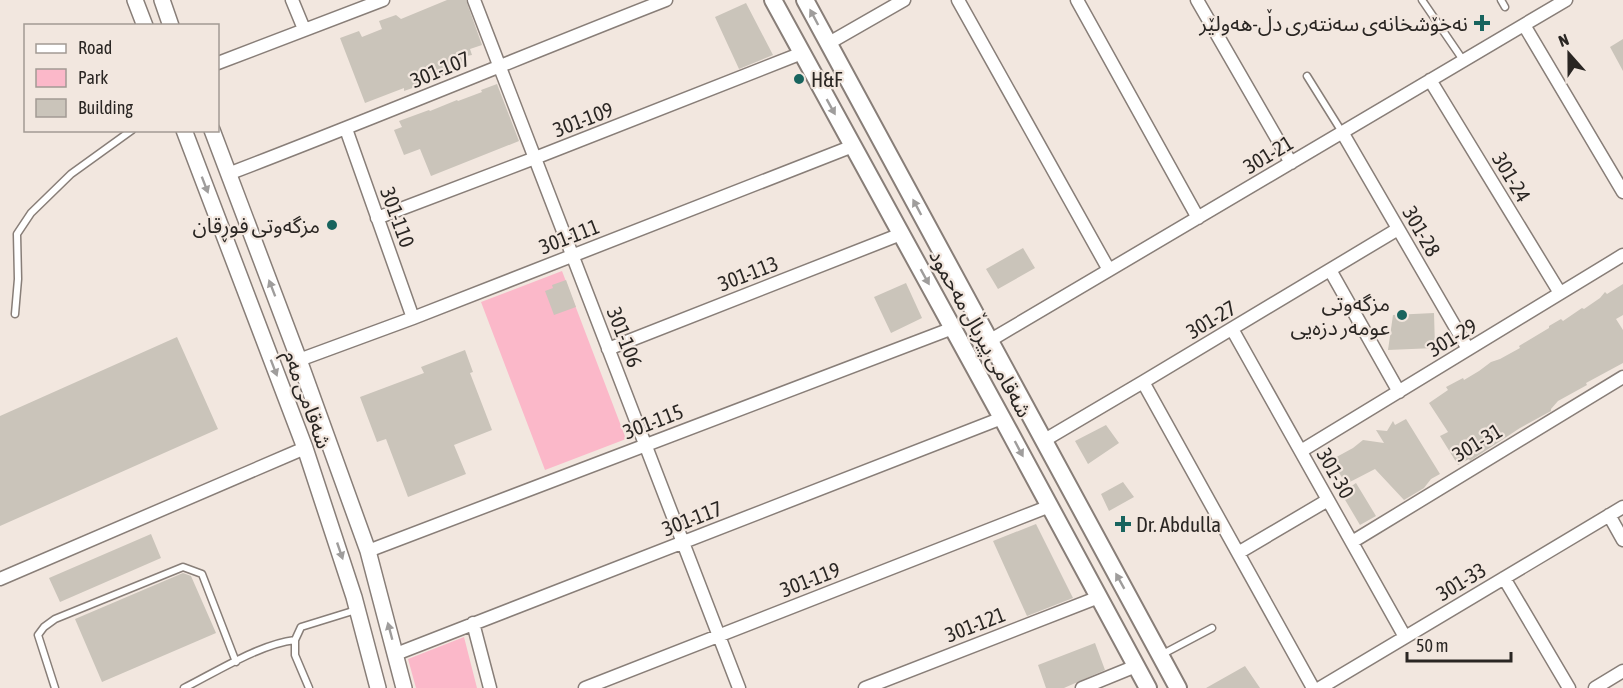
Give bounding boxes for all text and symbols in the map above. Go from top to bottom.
one-way arrow [809,8,819,25]
place label: نەخۆشخانەی سەنتەری دڵ-هەولێر [1198,8,1468,36]
marker: نەخۆشخانەی سەنتەری دڵ-هەولێر [1473,14,1491,32]
legend [24,24,219,132]
north arrow [1539,24,1599,84]
text: N [1556,30,1571,50]
text: Road [78,37,112,58]
street label: 301-107 [407,46,473,92]
text: Park [78,67,108,88]
place label: H&F [811,67,843,91]
marker: H&F [792,72,806,86]
text: Building [78,97,133,118]
street label: 301-109 [550,97,616,141]
one-way arrow [826,98,836,115]
street label: 301-21 [1239,130,1297,178]
street label: 301-24 [1488,148,1536,206]
one-way arrow [201,176,210,194]
street label: 301-110 [376,184,420,251]
one-way arrow [912,198,922,215]
street label: 301-28 [1398,202,1446,260]
place label: مزگەوتی فوڕقان [192,213,320,243]
street label: 301-111 [536,214,602,258]
marker: مزگەوتی فوڕقان [325,218,339,232]
street label: شەقامی پیرباڵ مەحمود [923,243,1040,422]
street label: 301-113 [715,251,781,295]
one-way arrow [920,269,930,286]
one-way arrow [266,279,276,297]
place label: مزگەوتی عومەر دزەیی [1291,291,1390,340]
street label: 301-27 [1182,295,1240,343]
street label: 301-106 [603,304,647,371]
marker: مزگەوتی عومەر دزەیی [1395,308,1409,322]
street label: 301-29 [1423,313,1481,361]
street label: شەقامی مەم [274,347,337,453]
one-way arrow [270,359,280,377]
street label: 301-115 [620,399,686,443]
street label: 301-31 [1448,418,1506,466]
one-way arrow [1014,440,1024,457]
street label: 301-30 [1313,444,1360,502]
street label: 301-117 [659,496,725,540]
place label: Dr. Abdulla [1136,512,1221,536]
marker: Dr. Abdulla [1114,515,1132,533]
one-way arrow [335,542,345,560]
street label: 301-119 [777,557,843,601]
street label: 301-33 [1432,557,1490,605]
one-way arrow [1115,573,1125,590]
street label: 301-121 [942,602,1008,646]
one-way arrow [384,622,394,641]
scale bar [1407,625,1510,663]
text: 50 m [1416,635,1448,656]

